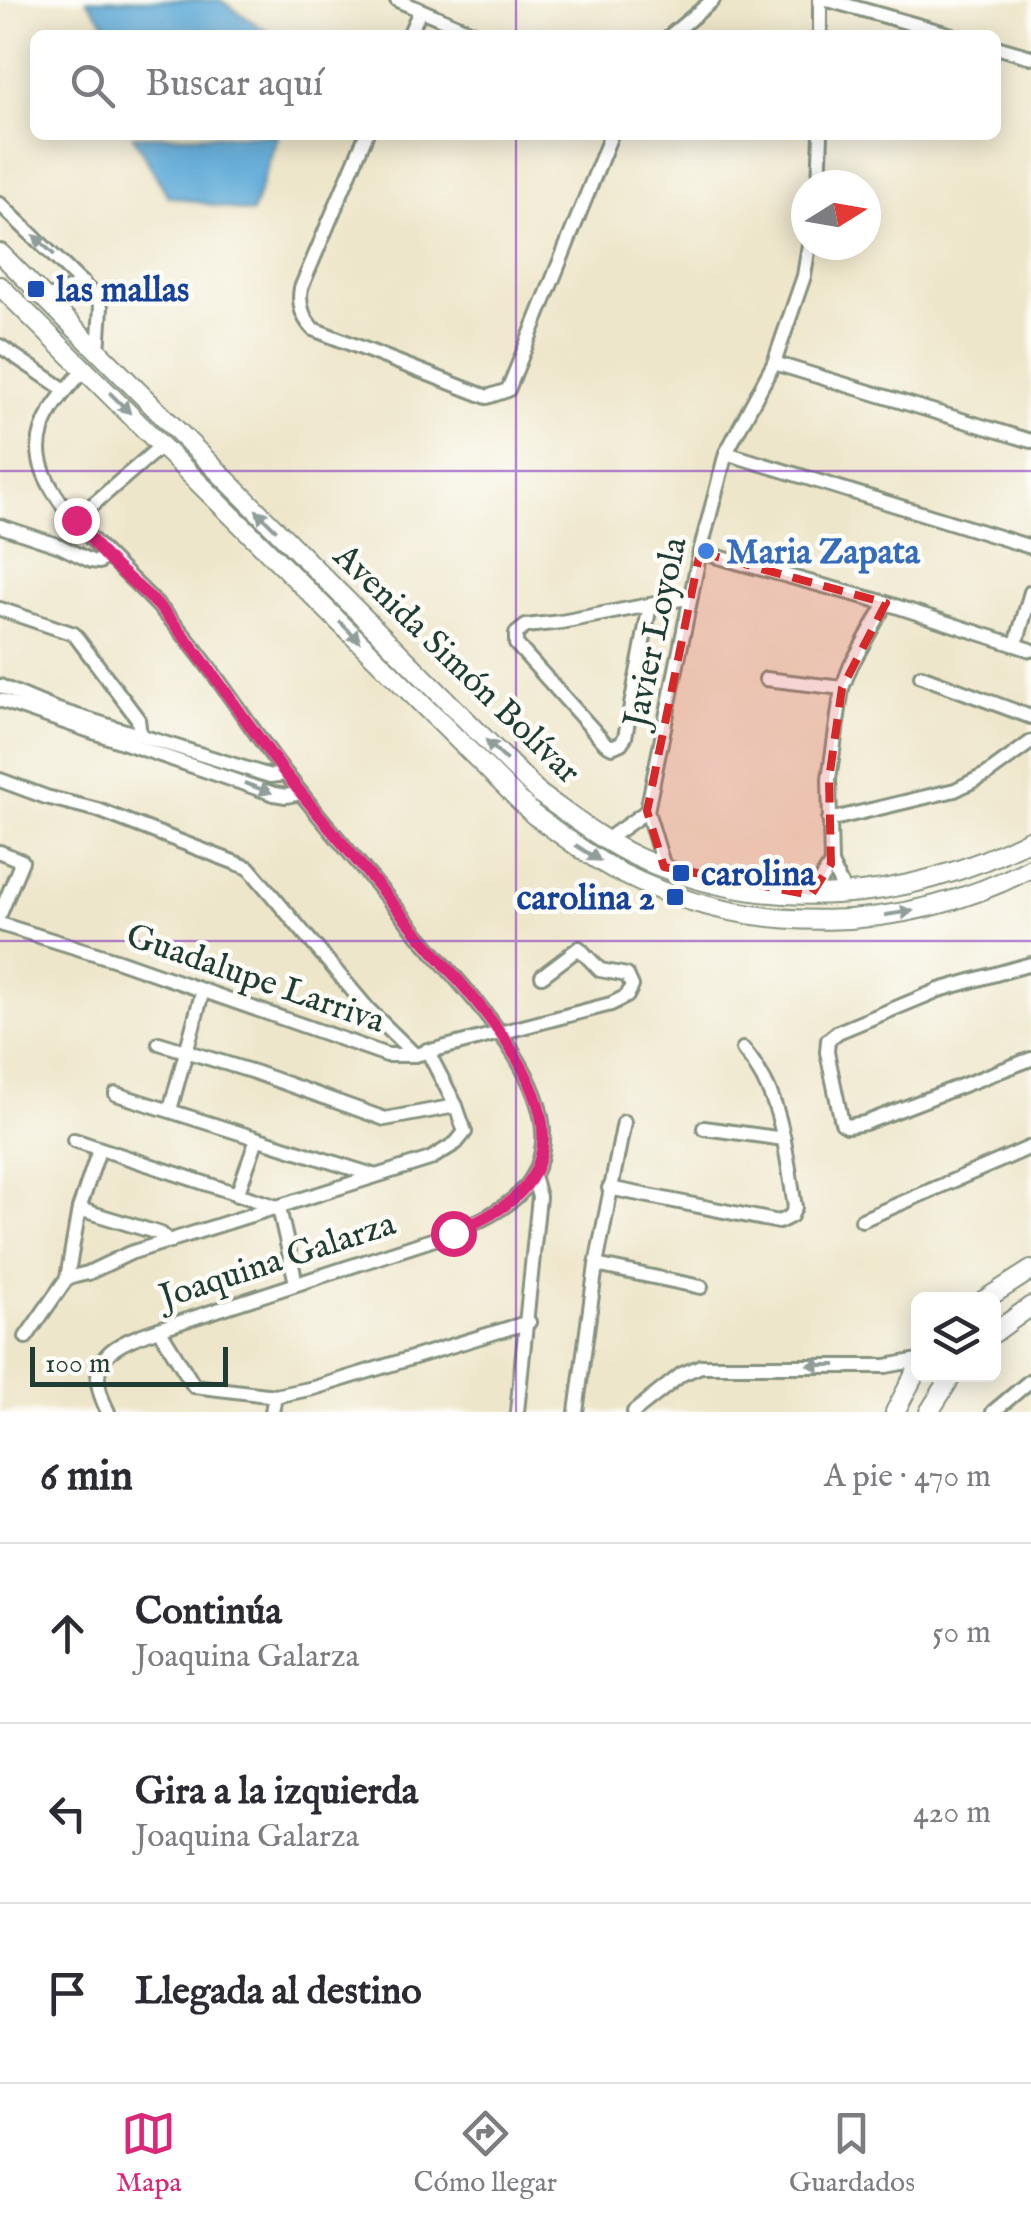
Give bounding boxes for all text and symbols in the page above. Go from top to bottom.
search box [30,30,1001,140]
icon: search [65,58,120,113]
text: Buscar aquí [145,61,323,109]
north arrow [791,170,881,260]
one-way arrow [32,234,56,257]
place label: las mallas [55,269,189,314]
marker: las mallas [25,278,47,300]
one-way arrow [108,390,131,414]
route end [54,498,100,544]
one-way arrow [254,509,278,532]
place label: Maria Zapata [726,531,921,576]
street label: Javier Loyola [614,532,699,736]
street label: Avenida Simón Bolívar [322,534,590,795]
marker: Maria Zapata [695,540,717,562]
one-way arrow [338,620,362,643]
one-way arrow [484,738,508,762]
one-way arrow [243,781,273,796]
one-way arrow [574,843,601,861]
place label: carolina [701,853,816,898]
marker: carolina [670,862,692,884]
place label: carolina 2 [516,877,655,922]
marker: carolina 2 [664,886,686,908]
one-way arrow [884,905,915,920]
street label: Guadalupe Larriva [120,914,391,1045]
street label: Joaquina Galarza [150,1202,402,1322]
route start [431,1211,477,1257]
map controls [911,1292,1001,1382]
button: layers [911,1292,1001,1382]
scale bar [30,1342,228,1386]
text: 100 m [45,1347,111,1382]
one-way arrow [805,1357,837,1373]
text: 6 min [40,1451,133,1504]
text: A pie · 470 m [824,1457,991,1498]
text: Continúa [135,1589,282,1637]
icon: ahead [40,1606,95,1661]
text: 50 m [932,1613,991,1654]
text: Joaquina Galarza [135,1637,359,1678]
text: Gira a la izquierda [135,1769,418,1817]
icon: left [40,1786,95,1841]
text: 420 m [913,1793,991,1834]
text: Joaquina Galarza [135,1817,359,1858]
icon: arrive [40,1966,95,2021]
text: Llegada al destino [135,1969,422,2017]
tab: Mapa [116,2106,182,2201]
tab: Cómo llegar [414,2106,557,2201]
tab: Guardados [789,2106,915,2201]

